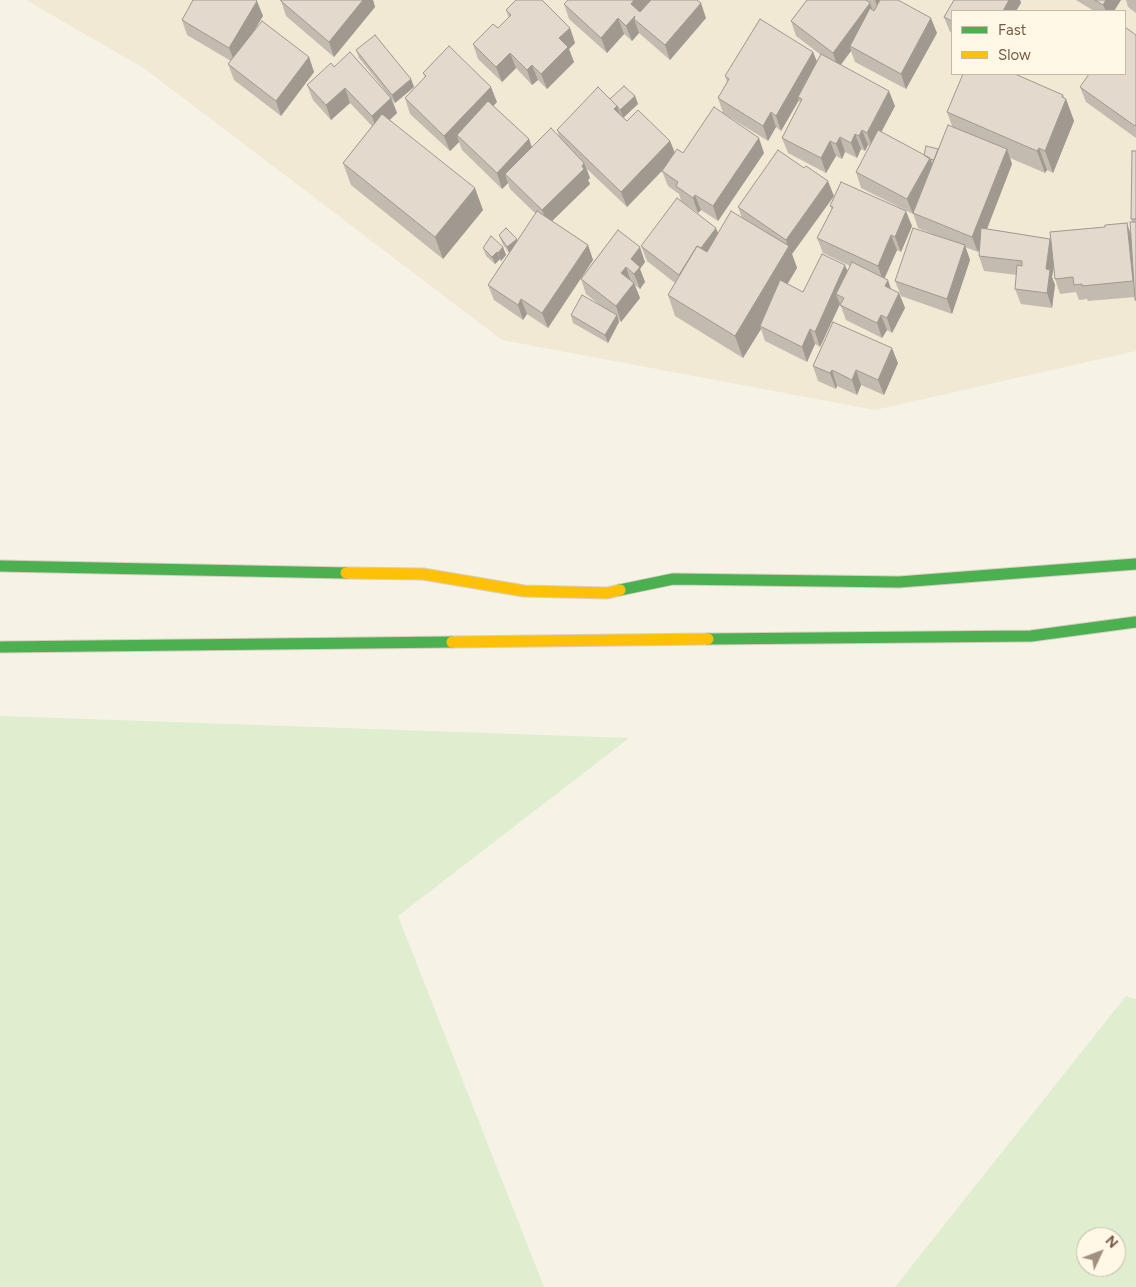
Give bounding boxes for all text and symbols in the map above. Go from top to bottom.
legend [951,10,1126,75]
text: Fast [998,21,1026,39]
text: Slow [998,46,1031,64]
north arrow [1076,1227,1126,1277]
text: N [1102,1232,1122,1252]

